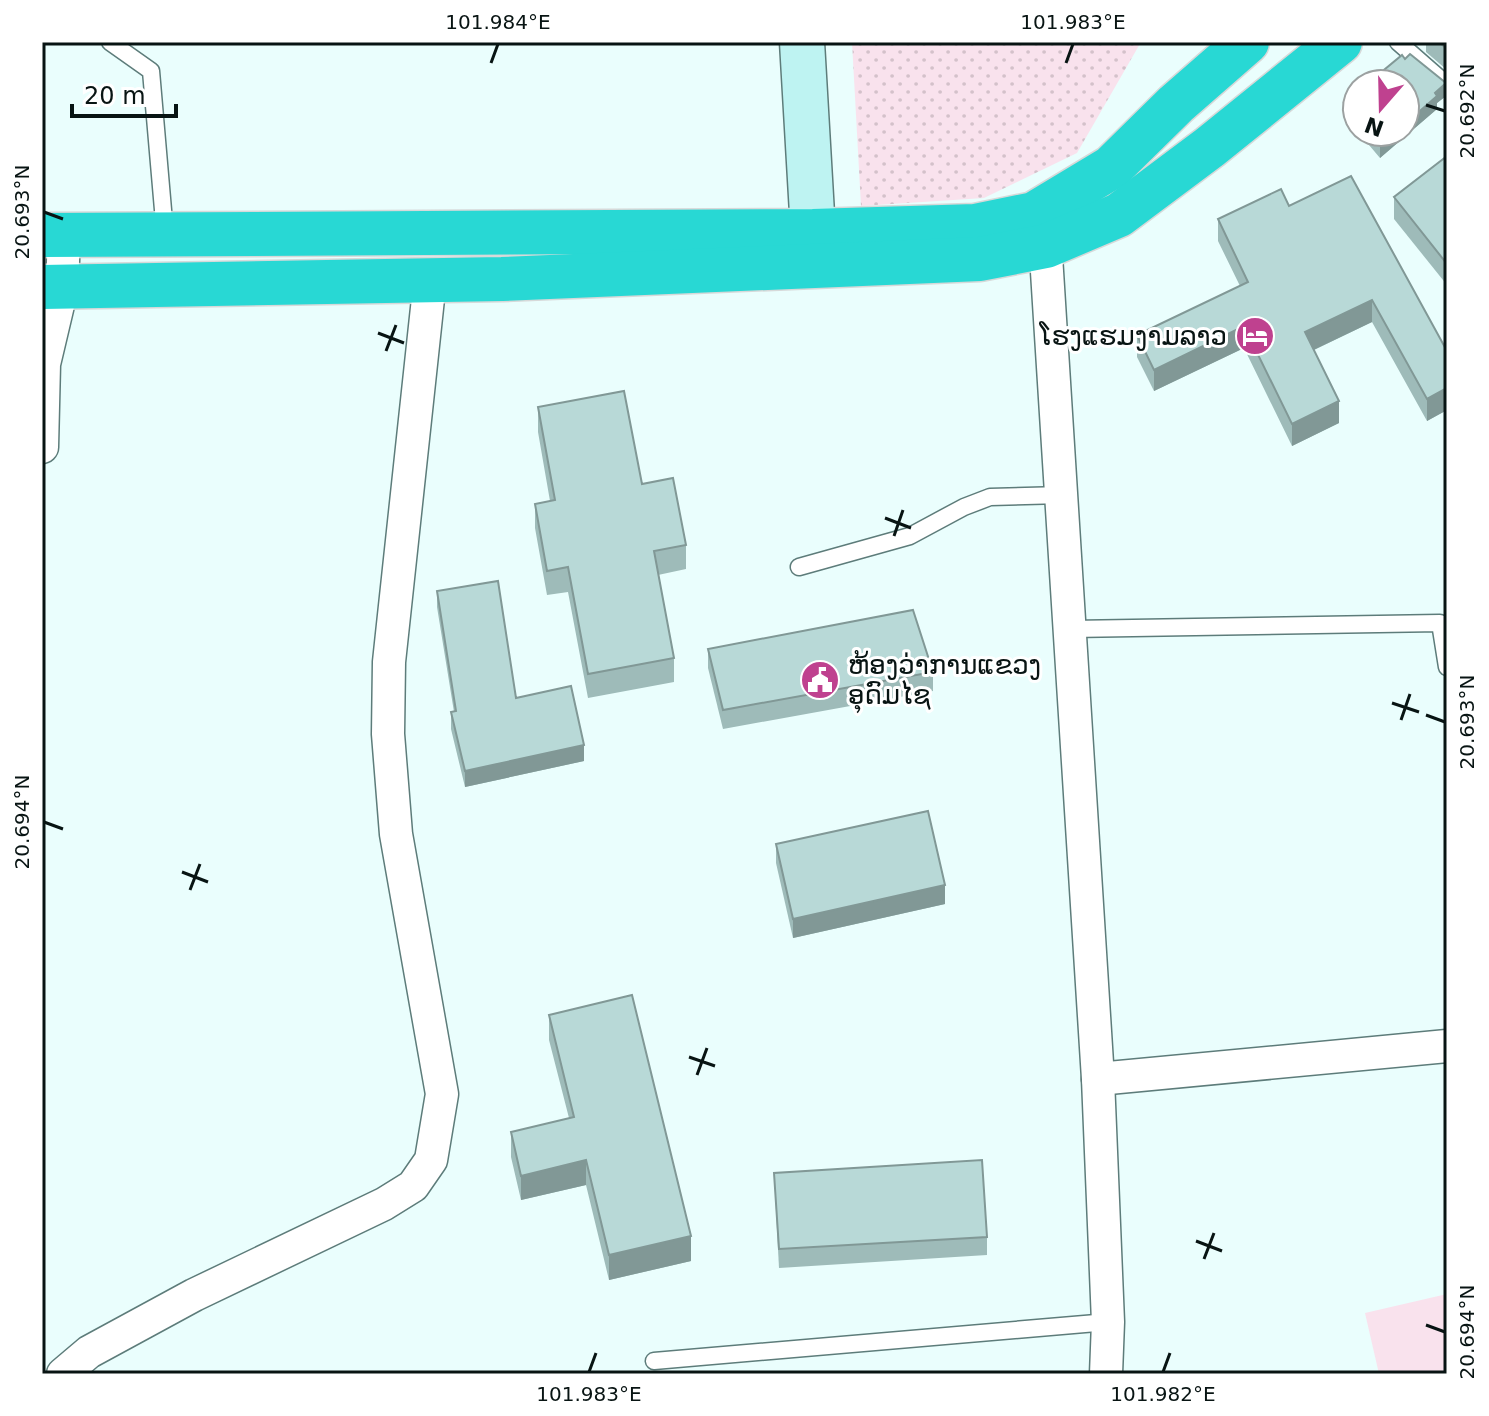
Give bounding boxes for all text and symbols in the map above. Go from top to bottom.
text: 101.984°E [445,10,551,34]
text: 101.983°E [1020,10,1126,34]
text: 20.692°N [1455,64,1479,158]
scale bar [72,68,176,118]
north arrow [1341,68,1421,148]
text: 20 m [84,82,146,110]
text: N [1361,111,1387,141]
text: 20.693°N [10,165,34,259]
hotel icon: ໂຮງແຮມງາມລາວ [1234,315,1276,357]
place label: ໂຮງແຮມງາມລາວ [1038,321,1227,351]
place label: ຫ້ອງວ່າການແຂວງ ອຸດົມໄຊ [848,649,1041,714]
public building icon: ຫ້ອງວ່າການແຂວງ ອຸດົມໄຊ [799,659,841,701]
text: 20.693°N [1455,675,1479,769]
text: 20.694°N [10,775,34,869]
text: 20.694°N [1455,1285,1479,1379]
text: 101.983°E [536,1382,642,1406]
text: 101.982°E [1110,1382,1216,1406]

